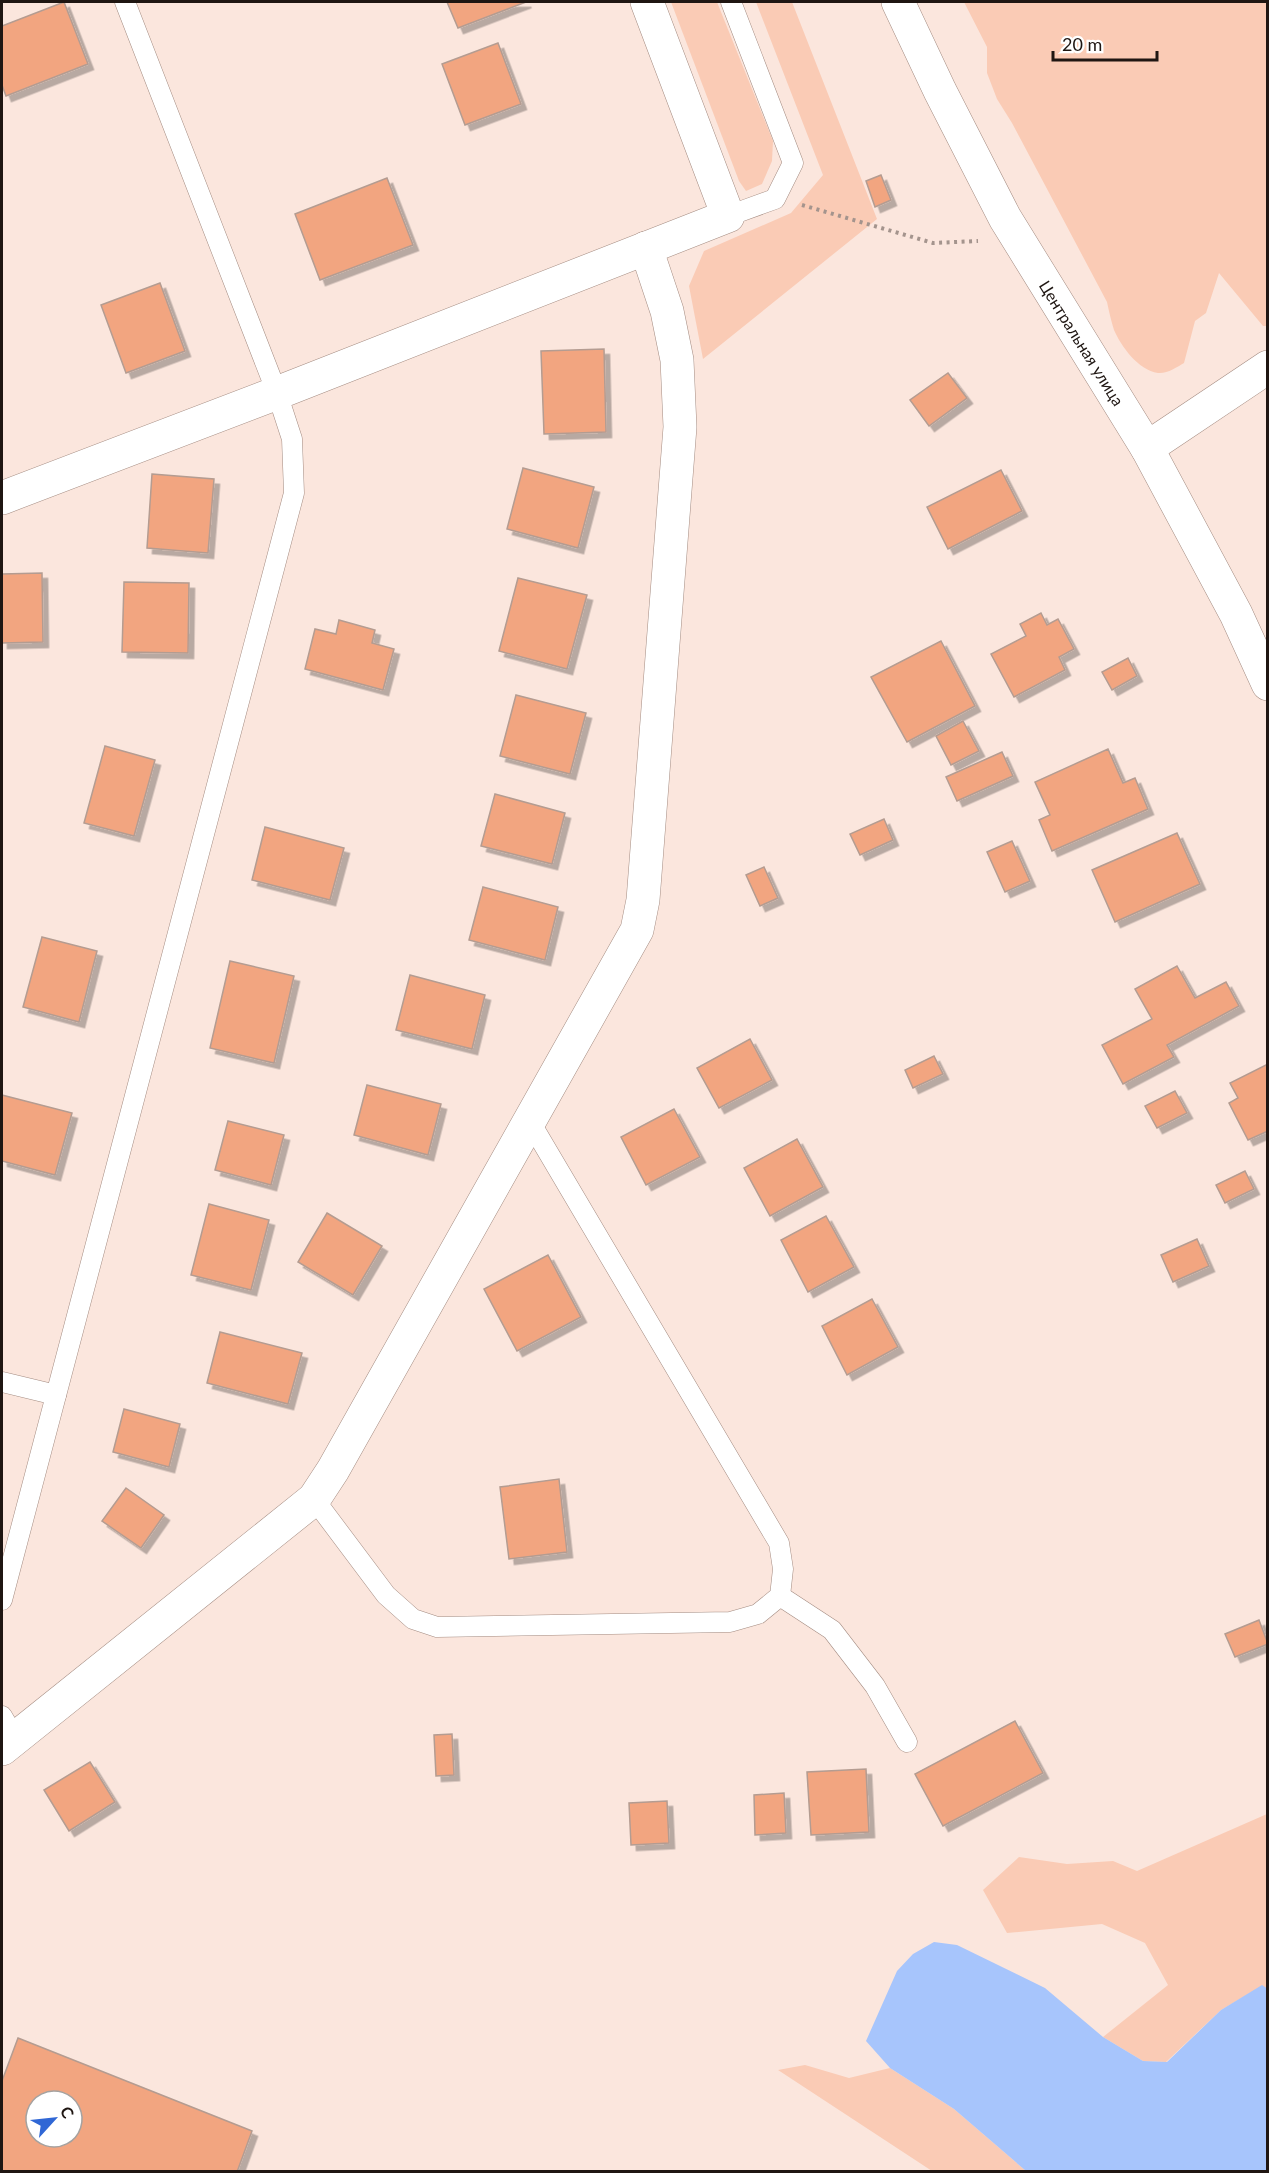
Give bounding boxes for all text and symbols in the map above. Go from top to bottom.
scale bar [1053,24,1156,62]
text: 20 m [1062,33,1102,55]
street label: Центральная улица [1036,277,1128,409]
north arrow [24,2089,84,2149]
text: С [57,2103,79,2121]

